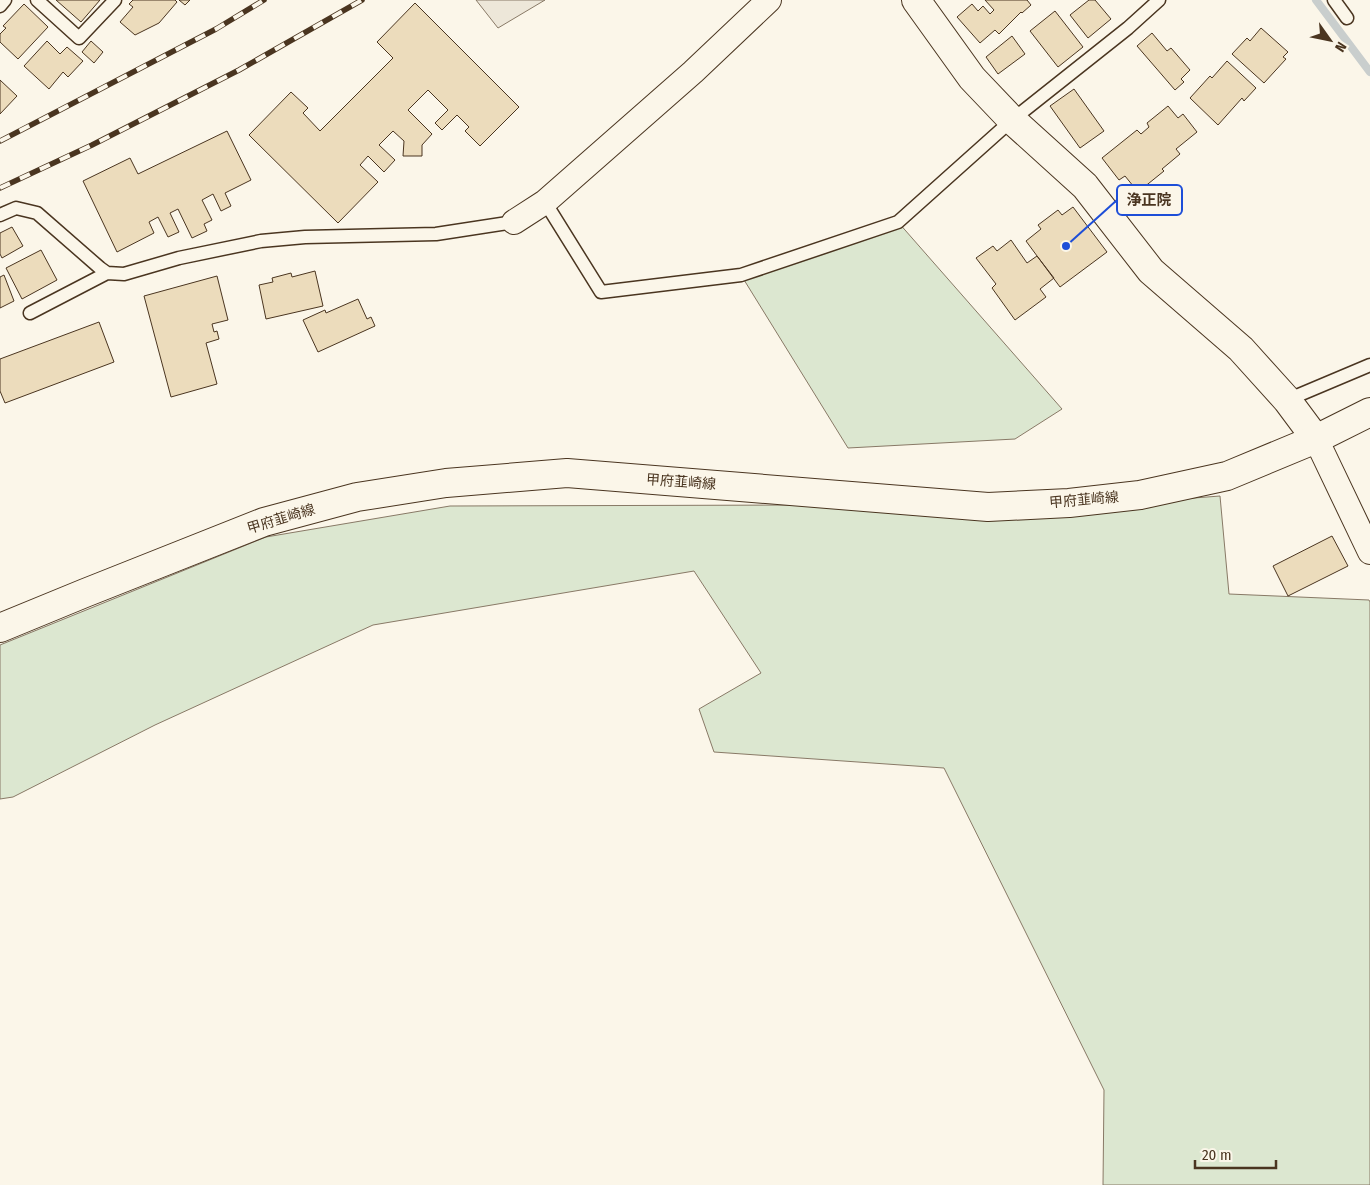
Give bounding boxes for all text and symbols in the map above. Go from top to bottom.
north arrow [1305,15,1355,65]
text: N [1331,39,1350,55]
callout: 浄正院 [1117,185,1182,215]
text: 浄正院 [1126,191,1172,209]
street label: 甲府韮崎線 [645,471,717,493]
street label: 甲府韮崎線 [1048,488,1120,512]
street label: 甲府韮崎線 [245,501,317,537]
scale bar [1195,1138,1276,1170]
text: 20 m [1202,1146,1232,1164]

